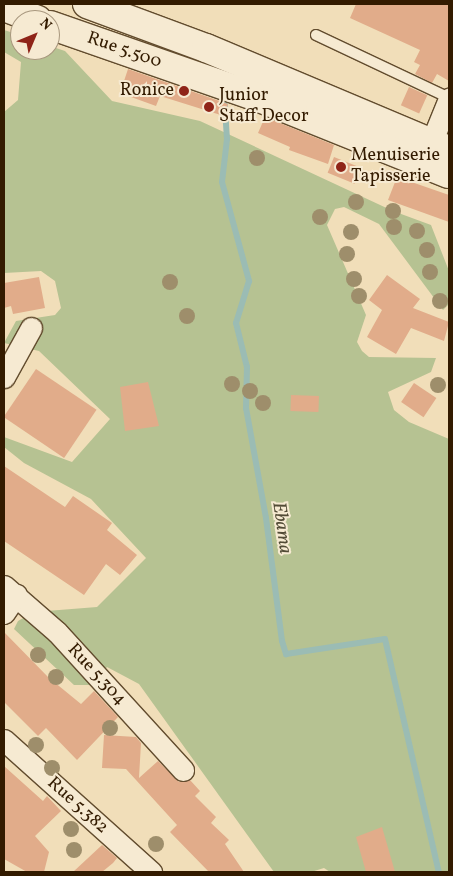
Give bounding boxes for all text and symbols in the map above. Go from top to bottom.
north arrow [10,10,60,60]
text: N [35,14,56,35]
street label: Rue 5.500 [84,28,164,74]
place label: Ronice [120,80,174,102]
marker: Ronice [178,85,190,97]
place label: Junior Staff Decor [219,86,307,128]
marker: Junior Staff Decor [203,101,215,113]
place label: Menuiserie Tapisserie [351,146,440,188]
marker: Menuiserie Tapisserie [335,161,347,173]
water label: Ebama [266,501,296,555]
street label: Rue 5.304 [62,640,130,710]
street label: Rue 5.382 [42,773,112,839]

